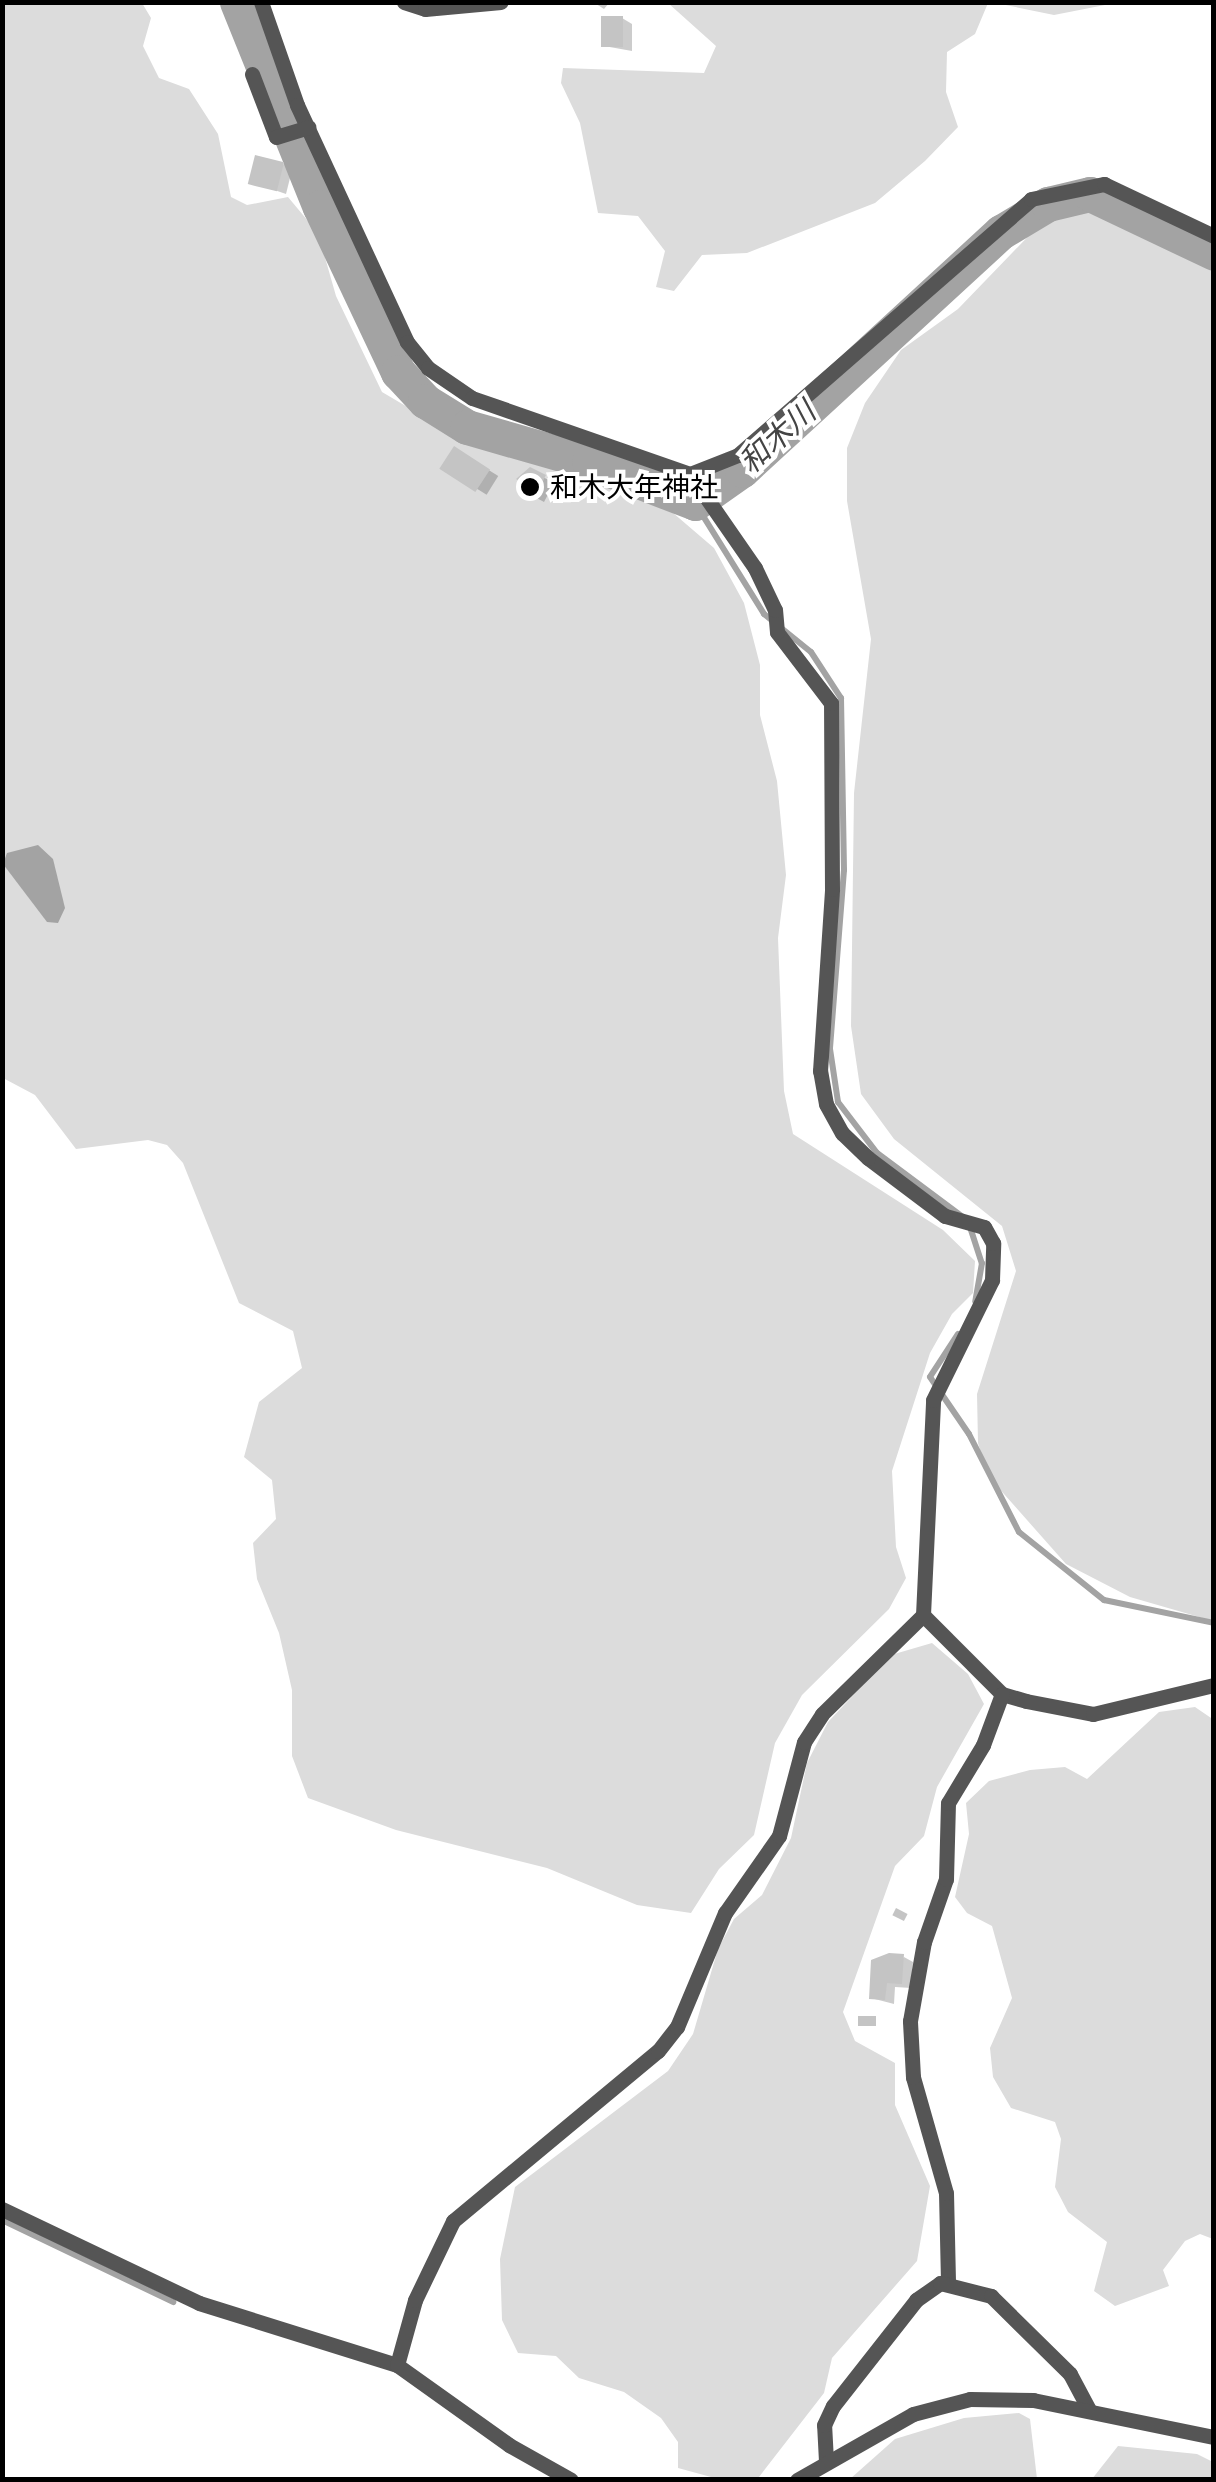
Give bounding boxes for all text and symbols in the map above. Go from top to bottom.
water label: 和木川 [732,394,822,480]
place label: 和木大年神社 [550,470,718,504]
marker: 和木大年神社 [519,476,541,498]

